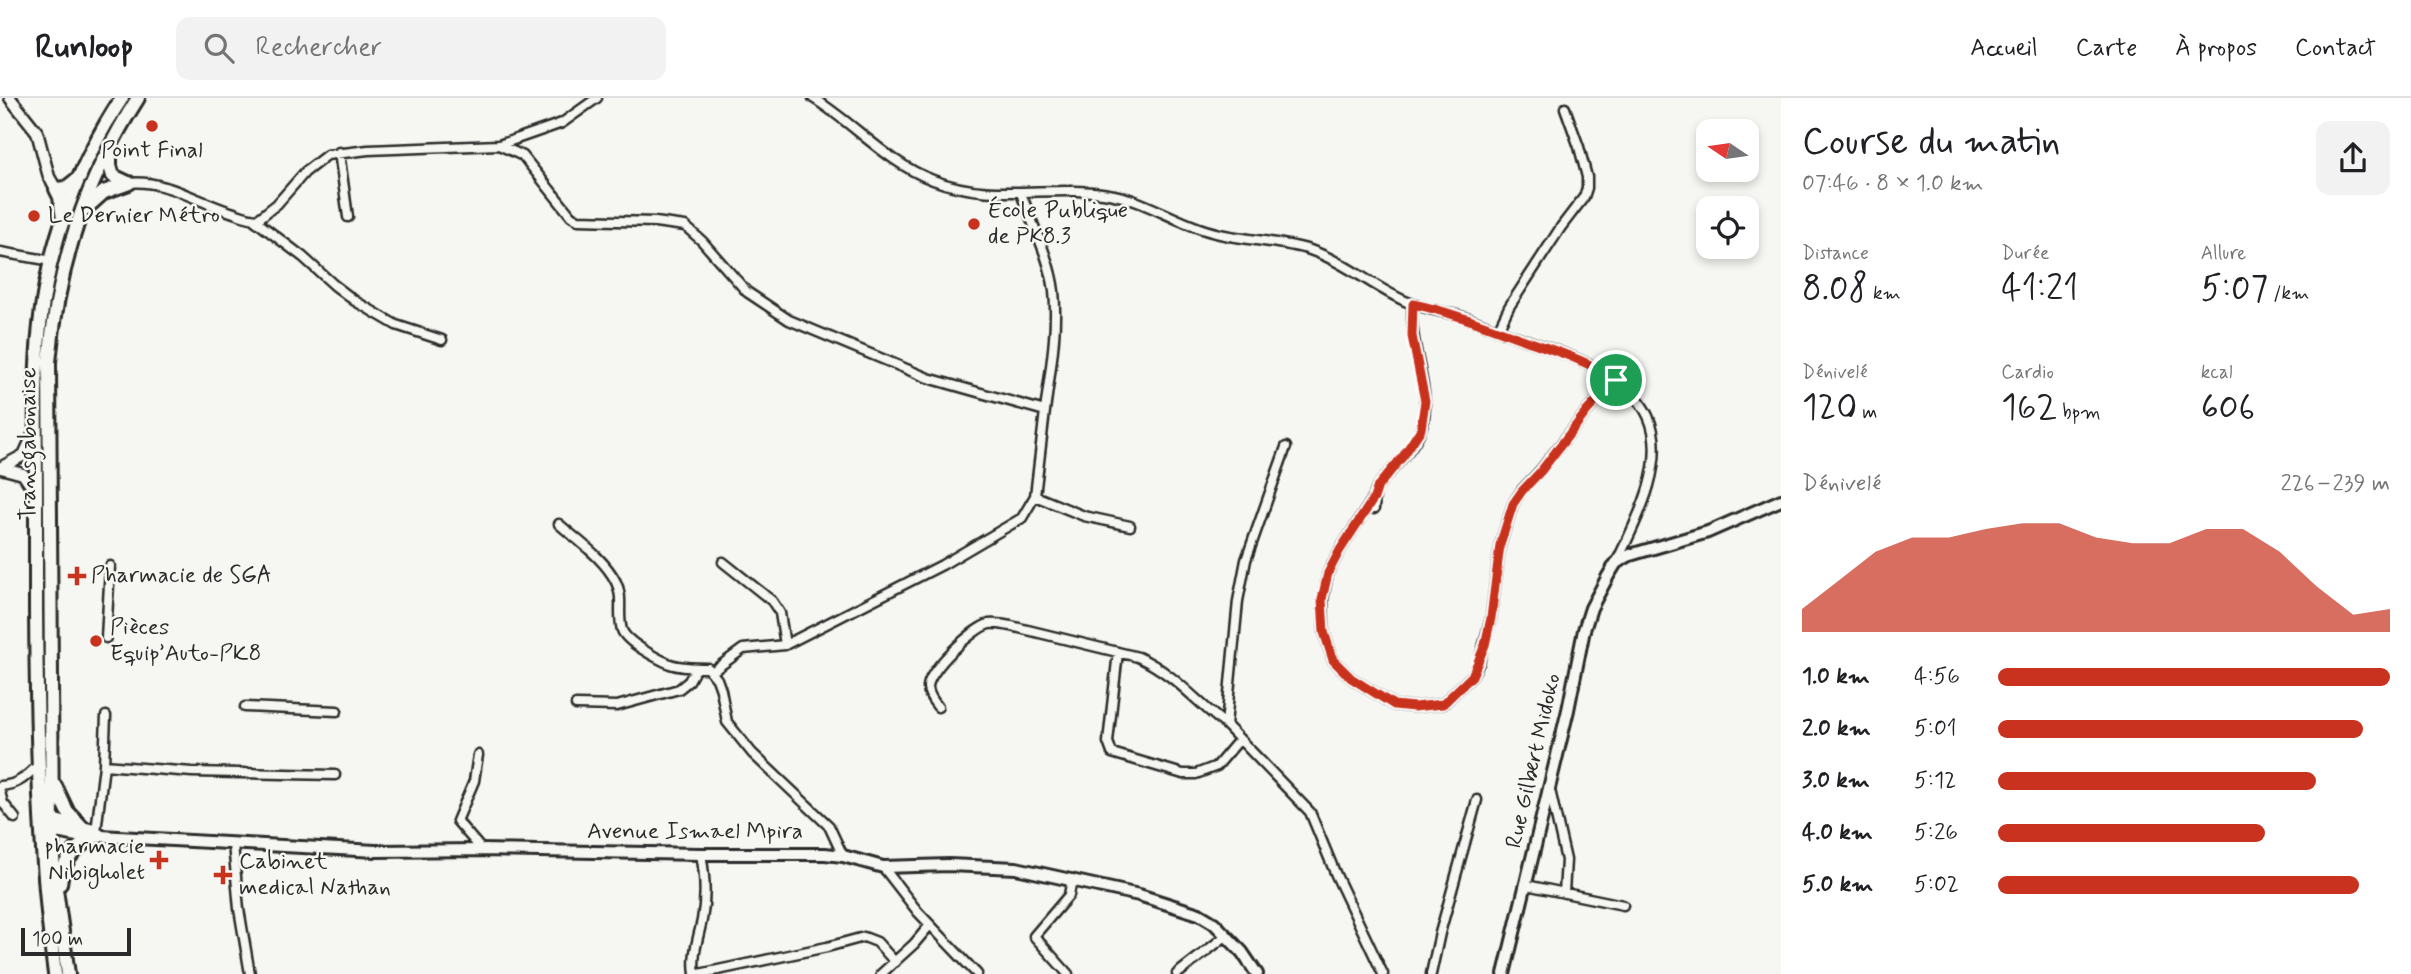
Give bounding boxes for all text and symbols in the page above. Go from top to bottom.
search box [176,17,666,80]
text: Runloop [35,26,134,70]
icon: search [200,29,238,67]
text: Rechercher [256,31,382,65]
text: Accueil [1970,33,2038,64]
text: Carte [2076,33,2137,64]
text: À propos [2175,33,2257,64]
text: Contact [2295,33,2376,64]
marker: Point Final [144,118,160,134]
text: Course du matin [1802,118,2060,167]
north arrow [1696,119,1759,182]
map controls [1696,119,1759,259]
button: share [2316,121,2390,195]
place label: Point Final [101,136,203,166]
text: 07:46 · 8 × 1.0 km [1802,169,1984,199]
place label: École Publique de PK8.3 [988,195,1128,252]
button: locate [1696,196,1759,259]
place label: Le Dernier Métro [48,201,220,231]
marker: Le Dernier Métro [26,208,42,224]
marker: École Publique de PK8.3 [966,216,982,232]
text: Distance [1802,241,1869,266]
text: Durée [2001,241,2049,266]
text: Allure [2201,241,2246,266]
text: 8.08 [1802,266,1868,312]
text: 41:21 [2001,266,2078,312]
text: 5:07 [2201,266,2268,312]
text: km [1868,281,1901,306]
text: /km [2268,281,2309,306]
pin [1586,350,1646,410]
text: Dénivelé [1802,360,1868,385]
text: Cardio [2001,360,2054,385]
text: kcal [2201,360,2233,385]
icon: arrive [1597,361,1635,399]
street label: Transgabonaise [14,367,46,520]
text: 120 [1802,385,1857,431]
text: 162 [2001,385,2057,431]
text: 606 [2201,385,2255,431]
text: m [1857,400,1877,425]
text: bpm [2057,400,2101,425]
text: Dénivelé [1802,469,1881,499]
text: 226–239 m [2280,469,2390,499]
place label: Pharmacie de SGA [91,561,272,591]
marker: Pharmacie de SGA [69,568,85,584]
place label: Pièces Equip’Auto-PK8 [110,613,262,669]
marker: Pièces Equip’Auto-PK8 [88,633,104,649]
text: 1.0 km [1802,662,1870,692]
text: 4:56 [1914,662,1960,692]
street label: Rue Gilbert Midoko [1499,671,1569,851]
text: 2.0 km [1802,714,1871,744]
text: 5:01 [1914,714,1957,744]
text: 3.0 km [1802,766,1870,796]
text: 5:12 [1914,766,1956,796]
street label: Avenue Ismael Mpira [587,817,803,847]
text: 4.0 km [1802,818,1873,848]
text: 5:26 [1914,818,1958,848]
place label: pharmacie Nibigholet [44,832,145,890]
place label: Cabinet medical Nathan [239,847,391,903]
marker: pharmacie Nibigholet [151,852,167,868]
marker: Cabinet medical Nathan [213,865,233,885]
text: 5.0 km [1802,870,1873,900]
text: 5:02 [1914,870,1959,900]
scale bar [21,925,131,957]
text: 100 m [32,927,83,952]

